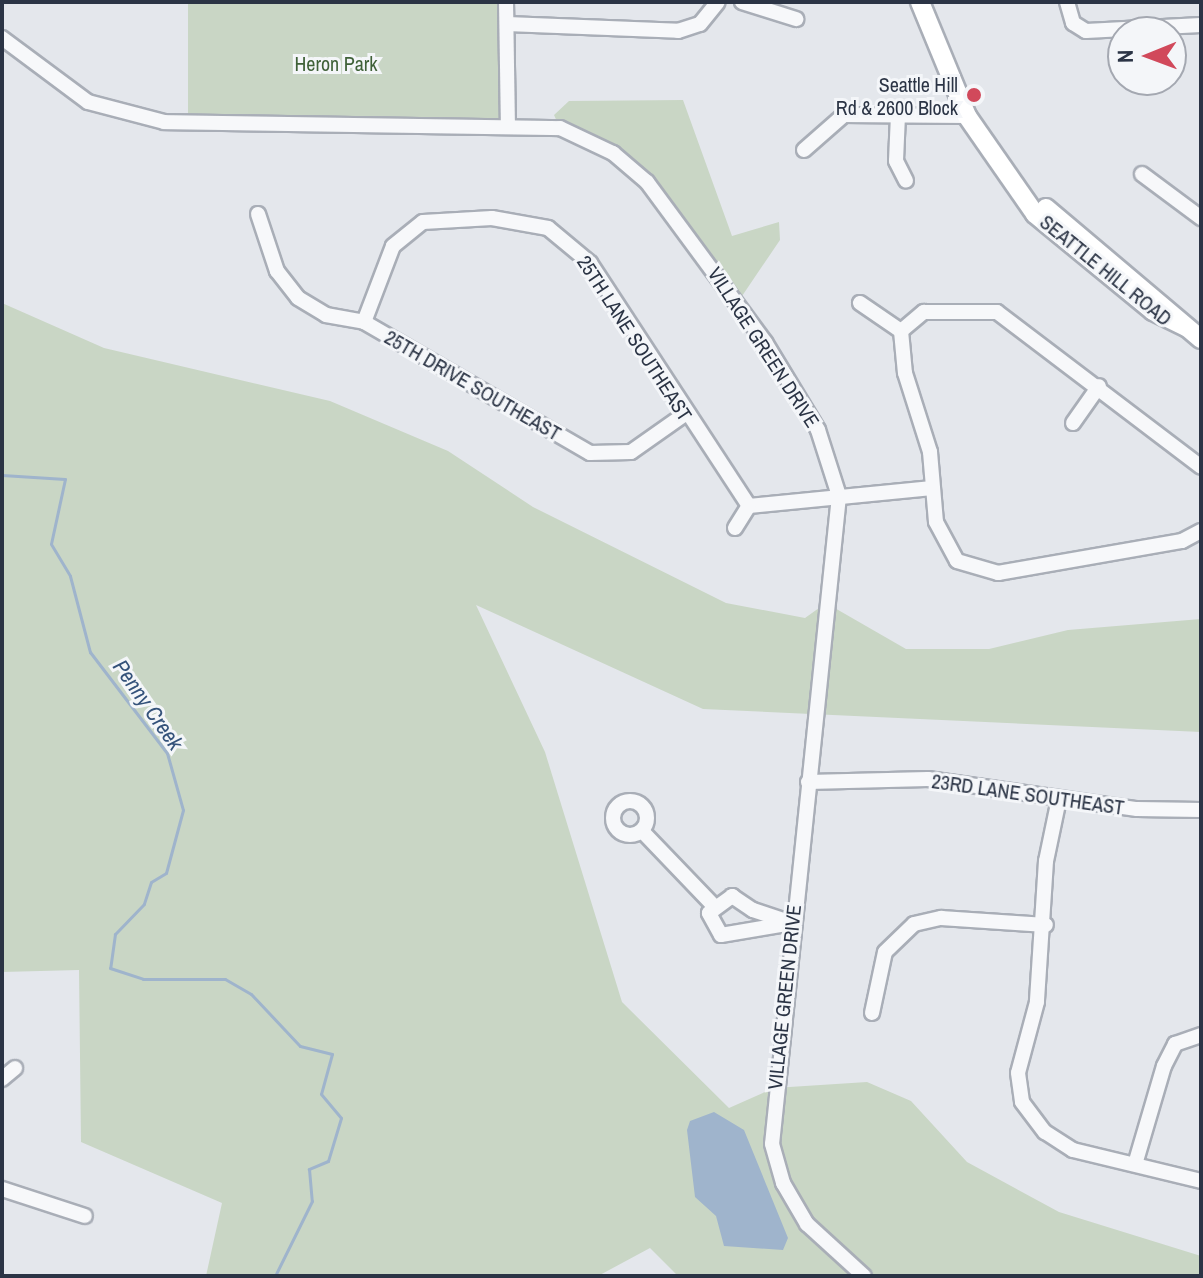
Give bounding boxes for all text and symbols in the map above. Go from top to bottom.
north arrow [1107,16,1187,96]
text: N [1110,50,1140,63]
park label: Heron Park [295,51,377,75]
place label: Seattle Hill Rd & 2600 Block [836,72,958,119]
marker: Seattle Hill Rd & 2600 Block [965,86,983,104]
street label: SEATTLE HILL ROAD [1035,209,1177,331]
street label: 25TH LANE SOUTHEAST [573,251,697,425]
street label: VILLAGE GREEN DRIVE [703,262,825,432]
street label: 25TH DRIVE SOUTHEAST [381,325,565,445]
water label: Penny Creek [107,655,189,755]
street label: 23RD LANE SOUTHEAST [930,769,1126,819]
street label: VILLAGE GREEN DRIVE [762,903,806,1091]

